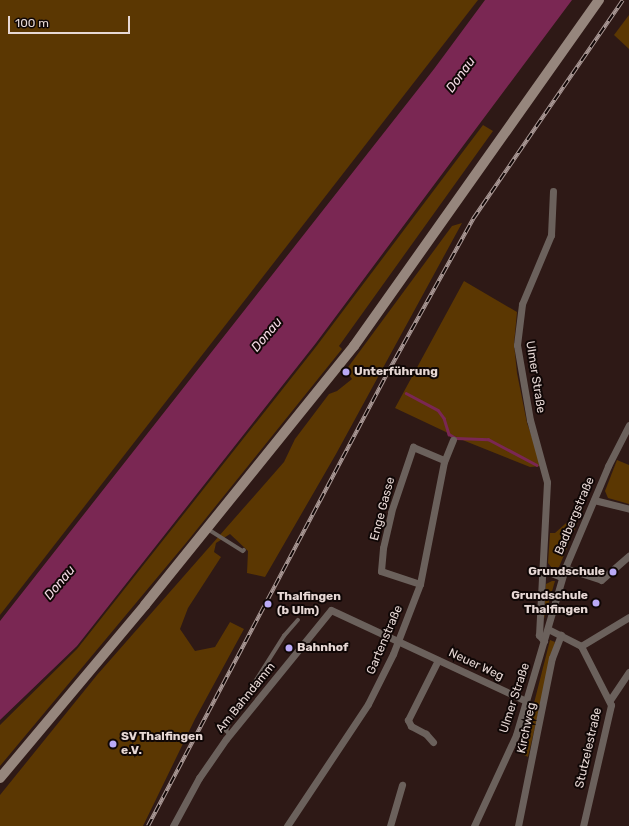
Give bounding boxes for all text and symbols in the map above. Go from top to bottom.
scale bar [10,8,132,34]
text: 100 m [15,16,49,30]
water label: Donau [443,54,479,96]
water label: Donau [248,315,286,355]
street label: Ulmer Straße [522,340,548,414]
place label: Unterführung [354,365,438,379]
marker: Unterführung [341,367,351,377]
street label: Badbergstraße [552,475,598,557]
street label: Enge Gasse [368,476,398,542]
water label: Donau [41,563,79,603]
place label: Grundschule [528,565,605,579]
marker: Grundschule [608,567,618,577]
place label: Grundschule Thalfingen [511,589,588,617]
place label: Thalfingen (b Ulm) [277,590,341,618]
marker: Thalfingen (b Ulm) [262,598,274,610]
marker: Grundschule Thalfingen [591,598,601,608]
street label: Gartenstraße [364,603,406,677]
place label: Bahnhof [297,641,348,655]
marker: Bahnhof [284,643,294,653]
street label: Neuer Weg [446,646,506,684]
street label: Am Bahndamm [213,660,279,736]
street label: Ulmer Straße [497,661,533,735]
street label: Kirchweg [515,701,539,755]
street label: Stutzelestraße [573,706,605,790]
place label: SV Thalfingen e.V. [121,730,203,758]
marker: SV Thalfingen e.V. [108,739,118,749]

